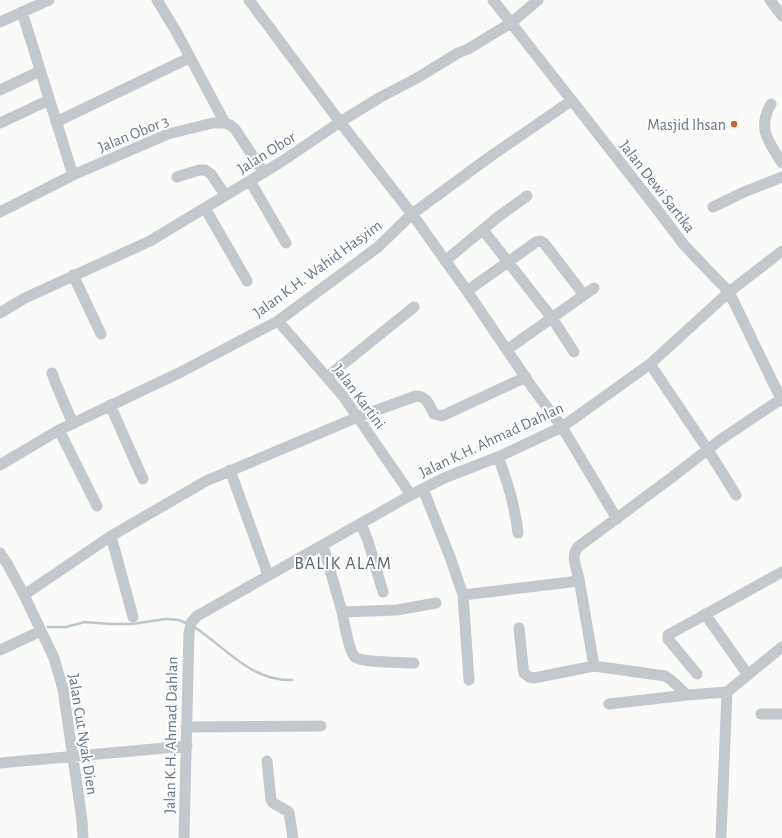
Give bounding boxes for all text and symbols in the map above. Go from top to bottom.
street label: Jalan Obor 3 [96,113,171,155]
place label: Masjid Ihsan [647,117,726,134]
marker: Masjid Ihsan [729,119,739,129]
street label: Jalan Obor [235,128,299,177]
street label: Jalan Dewi Sartika [616,138,698,236]
street label: Jalan K.H. Wahid Hasyim [250,217,385,322]
street label: Jalan Kartini [330,361,389,432]
street label: Jalan K.H. Ahmad Dahlan [417,399,566,480]
district label: BALIK ALAM [294,555,392,573]
street label: Jalan K.H. Ahmad Dahlan [162,656,180,814]
street label: Jalan Cut Nyak Dien [65,673,100,796]

